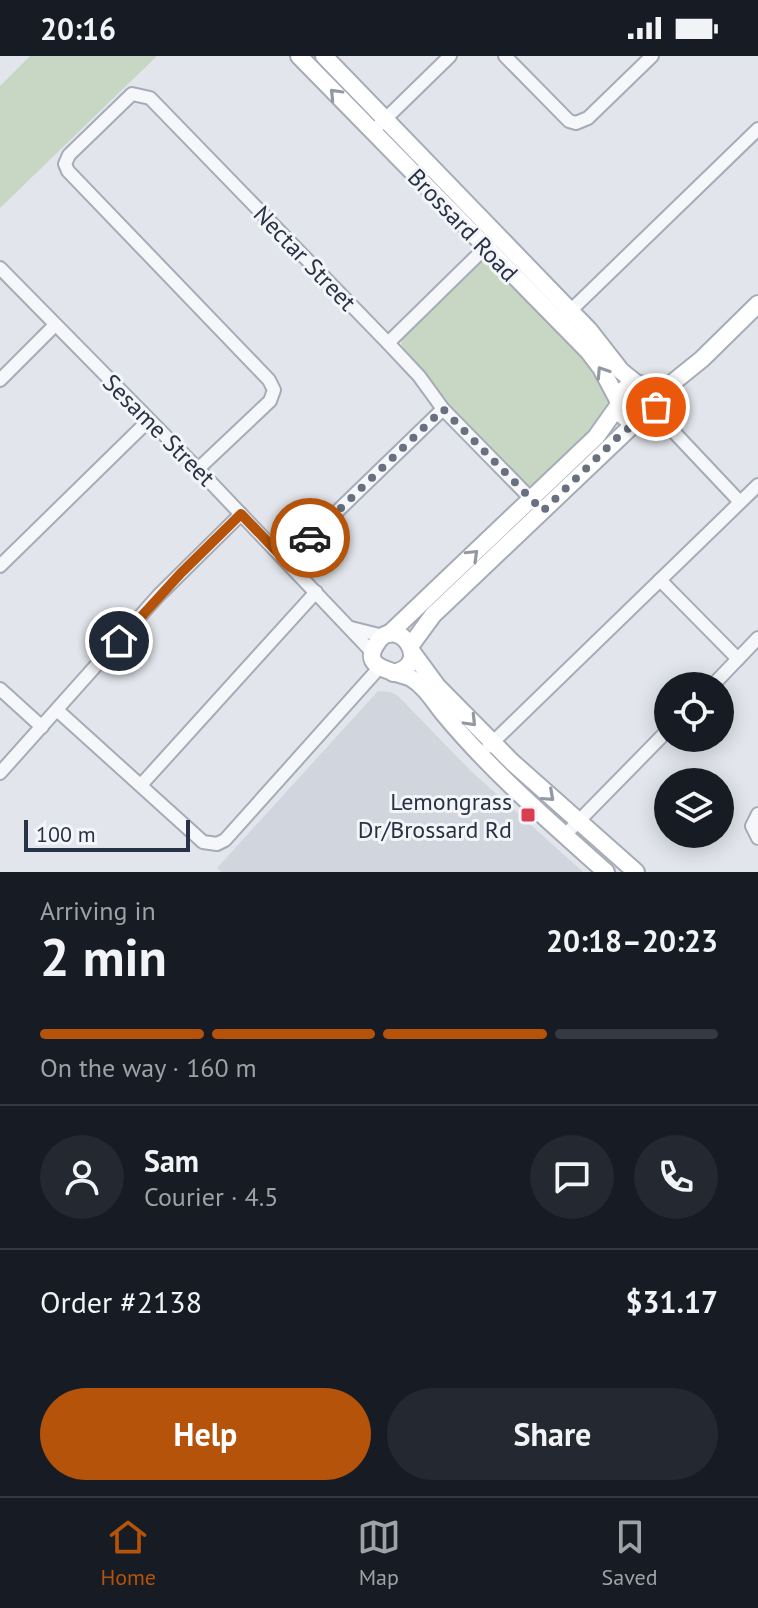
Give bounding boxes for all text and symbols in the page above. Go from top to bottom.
text: 20:16 [40,9,116,48]
one-way arrow [330,89,345,103]
street label: Brossard Road [401,162,525,288]
street label: Nectar Street [247,199,363,317]
one-way arrow [597,366,612,381]
street label: Sesame Street [96,367,222,493]
pin [622,373,690,441]
icon: bag [634,385,678,429]
courier [270,498,350,578]
icon: car [288,516,332,560]
one-way arrow [464,549,478,564]
pin [85,607,153,675]
icon: home [97,619,141,663]
map controls [654,672,734,848]
button: locate [654,672,734,752]
one-way arrow [461,712,476,726]
button: layers [654,768,734,848]
place label: Lemongrass Dr/Brossard Rd [358,786,512,845]
one-way arrow [540,786,555,800]
marker: Lemongrass Dr/Brossard Rd [519,806,537,824]
scale bar [24,816,190,852]
text: 100 m [36,820,96,848]
text: Arriving in [40,894,156,927]
text: 20:18–20:23 [546,921,718,960]
text: 2 min [40,923,167,990]
text: On the way · 160 m [40,1051,257,1084]
button: person [40,1135,124,1219]
button: chat [530,1135,614,1219]
button: phone [634,1135,718,1219]
text: Sam [144,1141,199,1180]
text: Courier · 4.5 [144,1180,278,1213]
text: Order #2138 [40,1282,202,1321]
text: $31.17 [626,1282,718,1321]
button: Help [40,1388,371,1480]
button: Share [387,1388,718,1480]
tab: Home [100,1515,156,1591]
tab: Map [357,1515,401,1591]
tab: Saved [602,1515,658,1591]

